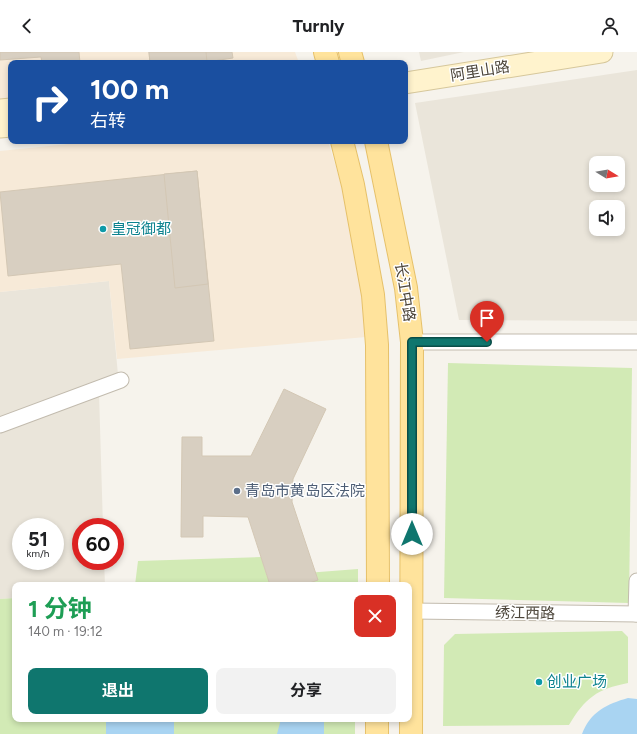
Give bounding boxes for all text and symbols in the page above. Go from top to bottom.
icon: back [16,15,38,37]
text: Turnly [293,15,344,37]
icon: person [599,15,621,37]
street label: 阿里山路 [449,57,511,85]
text: 100 m [90,72,169,106]
icon: right [24,76,76,128]
text: 右转 [90,110,126,132]
north arrow [589,156,625,192]
map controls [589,156,625,236]
button: sound [589,200,625,236]
place label: 皇冠御都 [111,220,171,238]
marker: 皇冠御都 [98,224,108,234]
street label: 长江中路 [391,261,419,323]
pin [470,301,504,342]
icon: arrive [476,307,498,329]
place label: 青岛市黄岛区法院 [245,482,365,500]
marker: 青岛市黄岛区法院 [232,486,242,496]
position arrow [391,513,433,555]
speed limit sign: 60 [72,518,124,570]
text: 51 [28,527,48,551]
text: km/h [27,547,49,560]
text: 1 分钟 [28,594,92,623]
button: close [354,595,396,637]
street label: 绣江西路 [495,603,555,623]
text: 140 m · 19:12 [28,624,102,639]
button: 退出 [28,668,208,714]
button: 分享 [216,668,396,714]
place label: 创业广场 [547,673,607,691]
marker: 创业广场 [534,677,544,687]

